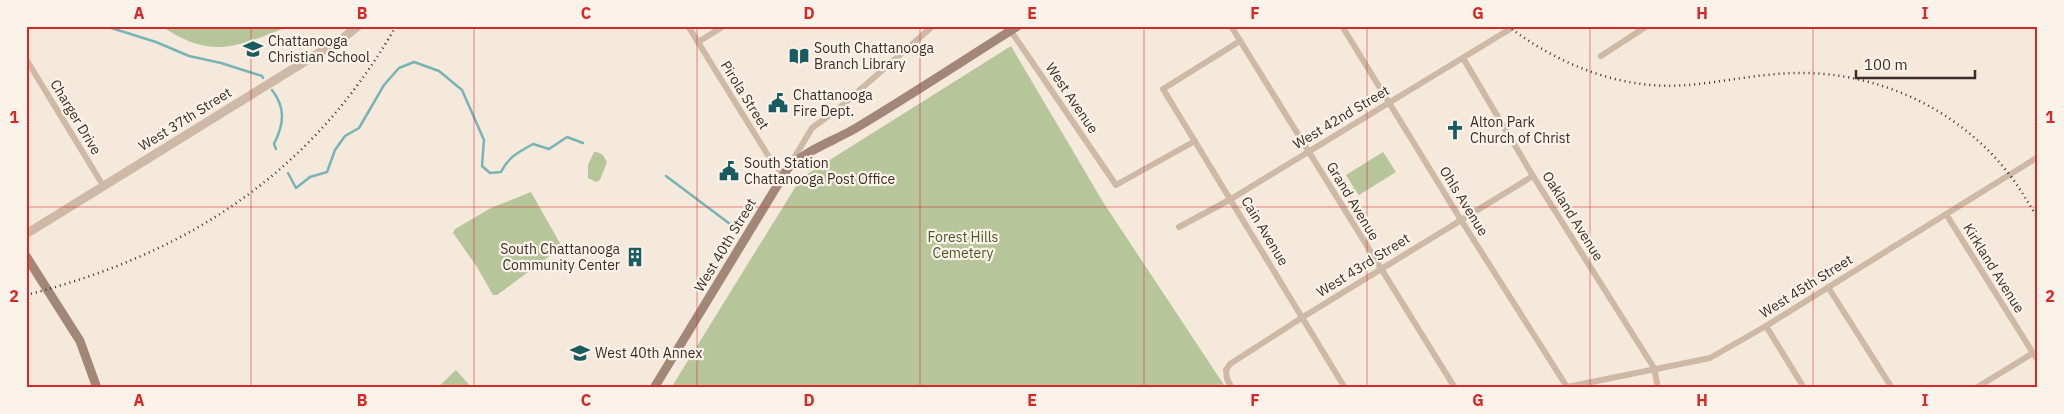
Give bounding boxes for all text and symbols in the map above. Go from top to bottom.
text: A [134,3,145,23]
text: B [357,3,368,23]
text: C [581,3,591,23]
text: D [803,3,815,23]
text: E [1027,3,1037,23]
text: F [1250,3,1260,23]
text: G [1472,3,1484,23]
text: H [1696,3,1708,23]
text: I [1922,3,1929,23]
place label: Chattanooga Christian School [268,32,370,66]
school or university icon: Chattanooga Christian School [242,38,264,60]
place label: South Chattanooga Branch Library [814,39,934,73]
library icon: South Chattanooga Branch Library [788,45,810,67]
scale bar [1856,48,1975,80]
text: 100 m [1864,55,1908,74]
street label: Pirola Street [717,57,773,133]
street label: West Avenue [1042,59,1102,137]
street label: Charger Drive [46,76,106,158]
street label: West 42nd Street [1289,81,1393,153]
street label: West 37th Street [135,83,235,155]
place label: Chattanooga Fire Dept. [793,86,873,120]
public building icon: Chattanooga Fire Dept. [767,92,789,114]
text: 1 [9,107,19,127]
text: 1 [2045,107,2055,127]
place label: Alton Park Church of Christ [1470,113,1571,147]
church icon: Alton Park Church of Christ [1444,119,1466,141]
place label: South Station Chattanooga Post Office [744,154,895,188]
street label: Grand Avenue [1323,158,1384,244]
public building icon: South Station Chattanooga Post Office [718,160,740,182]
street label: Ohls Avenue [1436,163,1493,239]
street label: Oakland Avenue [1538,168,1608,264]
street label: Cain Avenue [1237,193,1293,269]
street label: West 40th Street [690,195,760,295]
street label: Kirkland Avenue [1959,220,2029,316]
park label: Forest Hills Cemetery [928,228,999,262]
street label: West 43rd Street [1313,229,1413,301]
place label: South Chattanooga Community Center [500,240,621,274]
building icon: South Chattanooga Community Center [624,246,646,268]
street label: West 45th Street [1756,250,1856,322]
text: 2 [9,286,19,306]
text: 2 [2045,286,2055,306]
school or university icon: West 40th Annex [569,342,591,364]
place label: West 40th Annex [595,344,702,362]
text: A [134,390,145,410]
text: B [357,390,368,410]
text: C [581,390,591,410]
text: D [803,390,815,410]
text: E [1027,390,1037,410]
text: F [1250,390,1260,410]
text: G [1472,390,1484,410]
text: H [1696,390,1708,410]
text: I [1922,390,1929,410]

